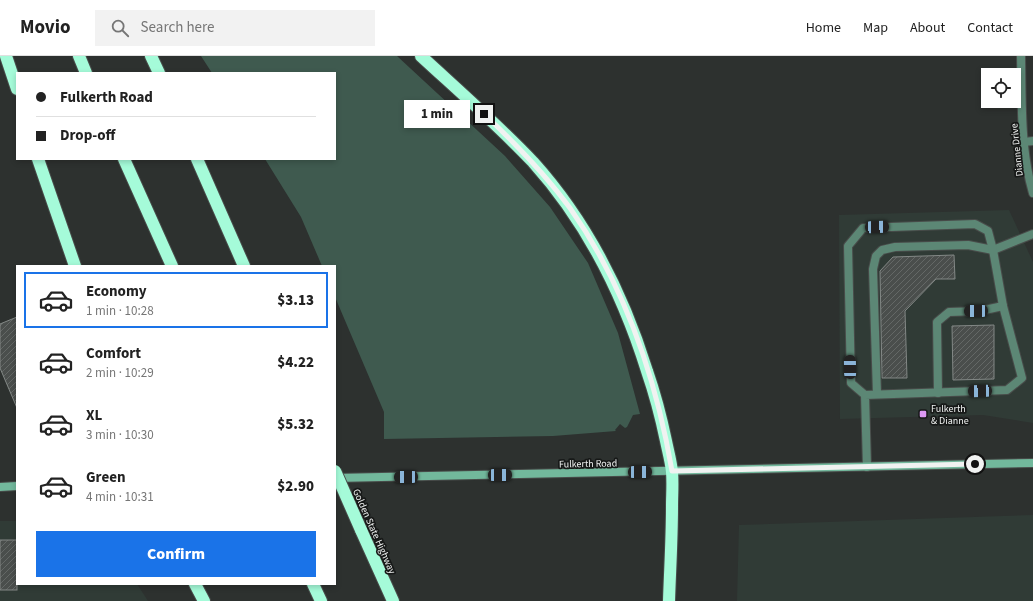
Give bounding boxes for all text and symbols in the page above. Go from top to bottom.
search box [95,10,375,46]
text: Movio [20,14,71,41]
icon: search [109,17,131,39]
text: Search here [141,17,215,38]
text: Home [806,18,841,38]
text: Map [863,18,888,38]
text: About [910,18,945,38]
text: Contact [967,18,1013,38]
map controls [981,68,1021,108]
button: locate [981,68,1021,108]
text: Fulkerth Road [60,87,153,108]
callout: 1 min [404,100,470,128]
text: 1 min [421,105,453,123]
route end [475,105,493,123]
street label: Dianne Drive [1007,123,1027,177]
text: Drop-off [60,125,115,146]
car [865,221,889,233]
text: Economy [86,281,147,302]
icon: car [38,282,74,318]
text: $3.13 [277,290,314,311]
text: 1 min · 10:28 [86,302,154,320]
car [964,305,988,317]
text: Comfort [86,343,141,364]
icon: car [38,344,74,380]
text: $4.22 [277,352,314,373]
car [844,355,856,379]
text: 2 min · 10:29 [86,364,154,382]
car [968,385,992,397]
place label: Fulkerth & Dianne [931,402,969,428]
text: XL [86,405,102,426]
icon: car [38,406,74,442]
marker: Fulkerth & Dianne [918,409,928,419]
text: $5.32 [277,414,314,435]
text: 3 min · 10:30 [86,426,154,444]
route start [966,455,984,473]
street label: Fulkerth Road [559,456,617,472]
car [628,466,652,478]
text: Green [86,467,126,488]
icon: car [38,468,74,504]
car [488,469,512,481]
car [394,471,418,483]
text: $2.90 [277,476,314,497]
street label: Golden State Highway [349,487,399,576]
text: 4 min · 10:31 [86,488,154,506]
button: Confirm [36,531,316,577]

